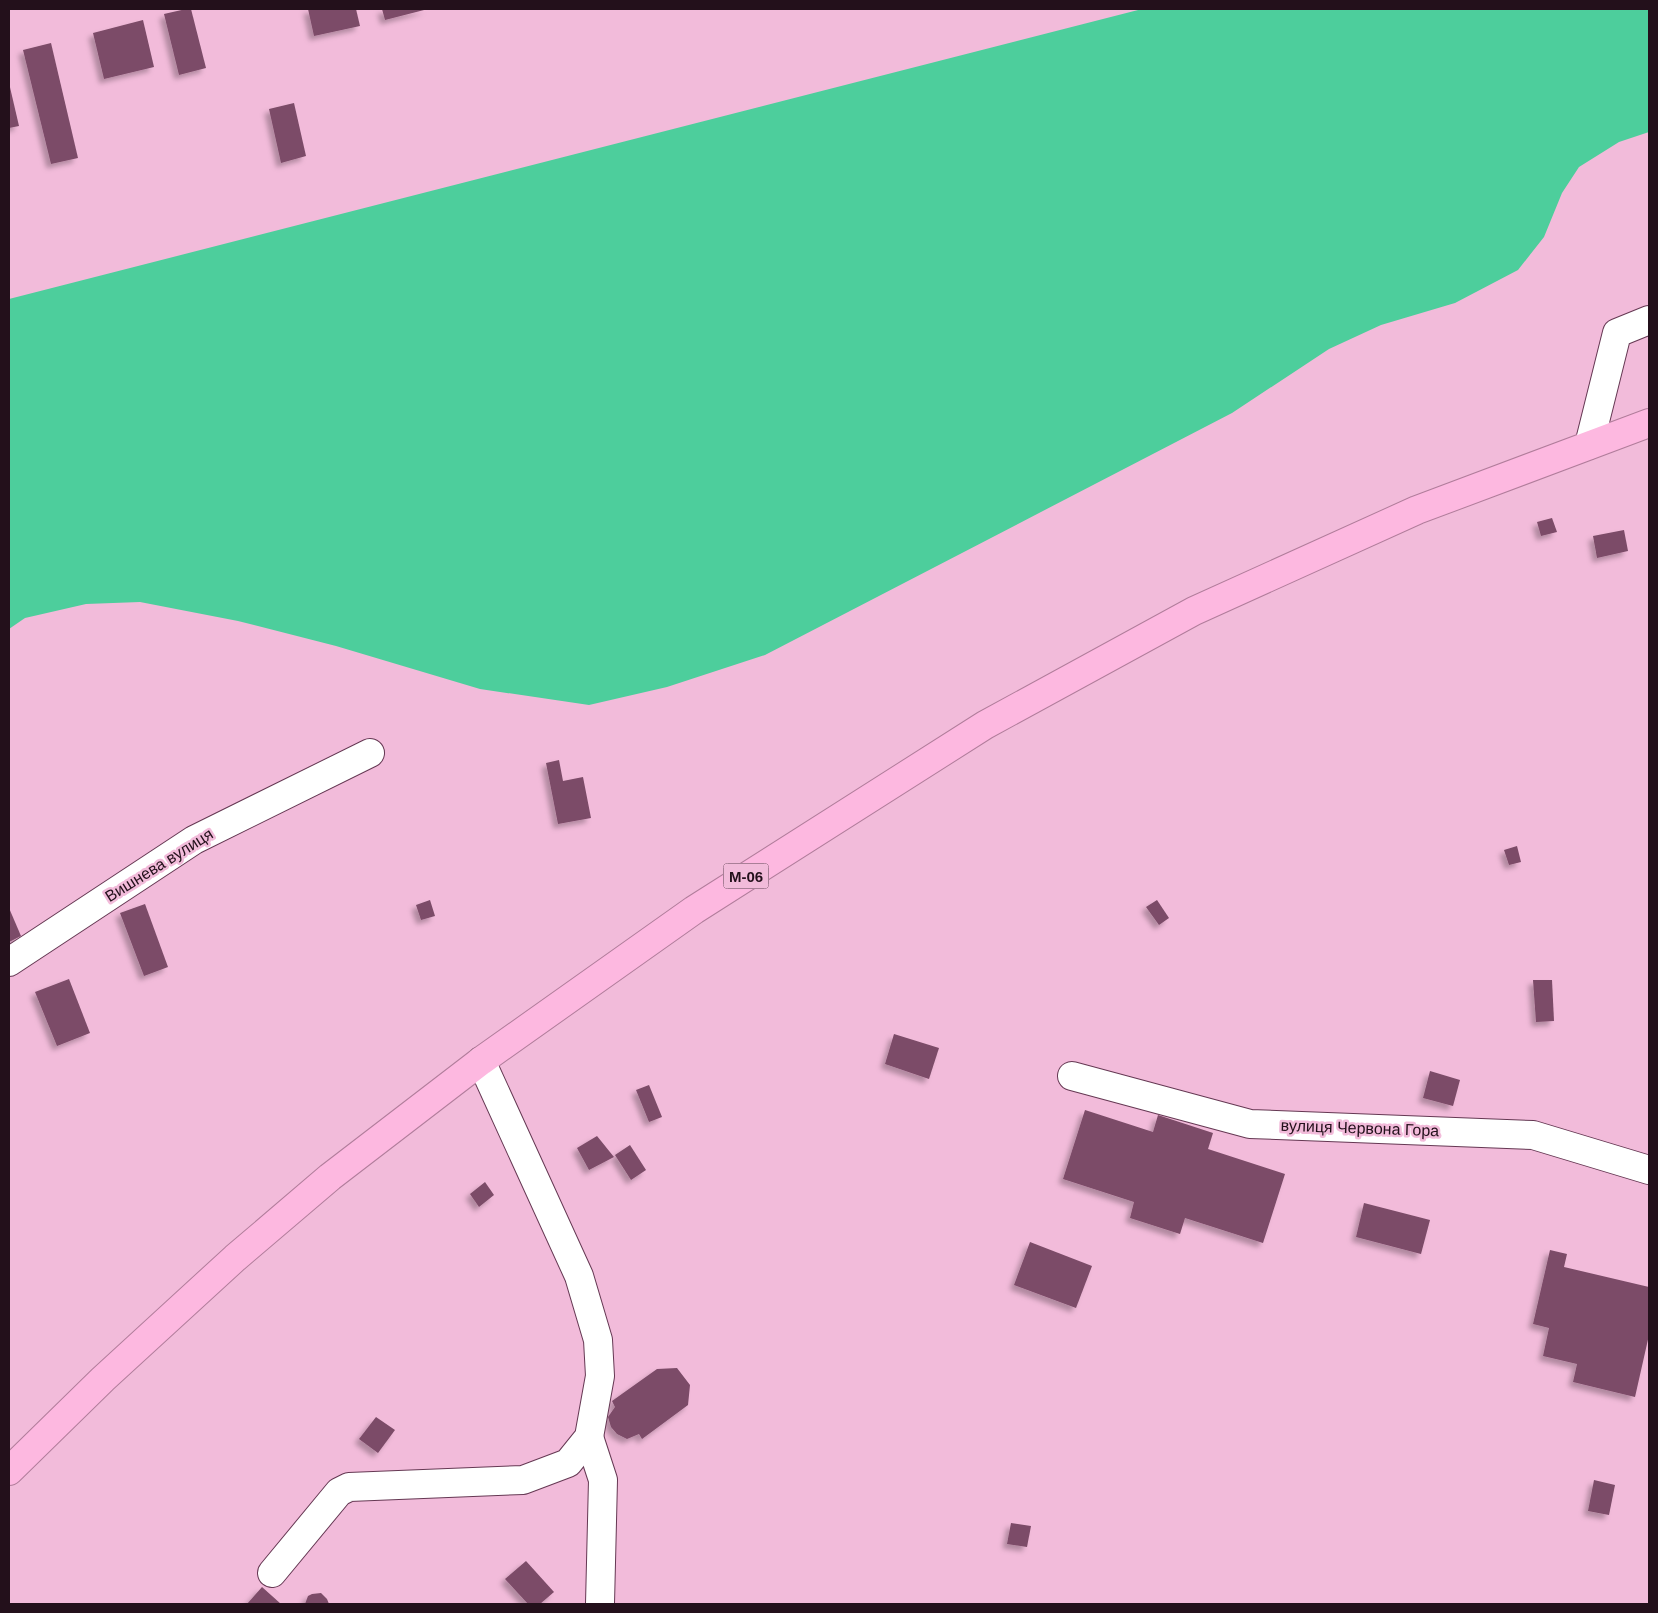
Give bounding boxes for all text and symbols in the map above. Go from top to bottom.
street label: Вишнева вулиця [102,825,216,905]
road number: М-06 [724,864,768,888]
street label: вулиця Червона Гора [1281,1117,1440,1139]

